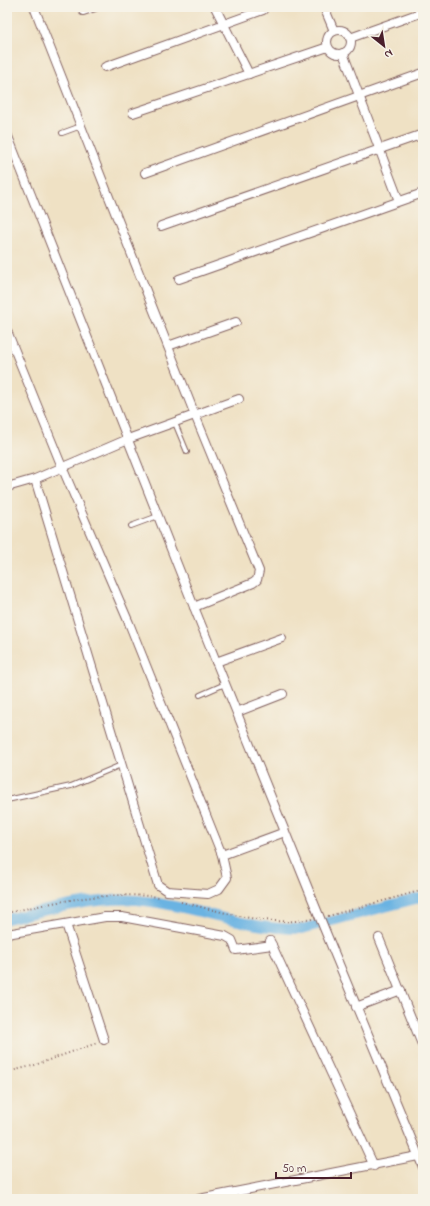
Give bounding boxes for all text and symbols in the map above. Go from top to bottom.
north arrow [364,26,404,66]
text: N [381,45,396,63]
scale bar [276,1154,351,1180]
text: 50 m [282,1160,306,1178]

